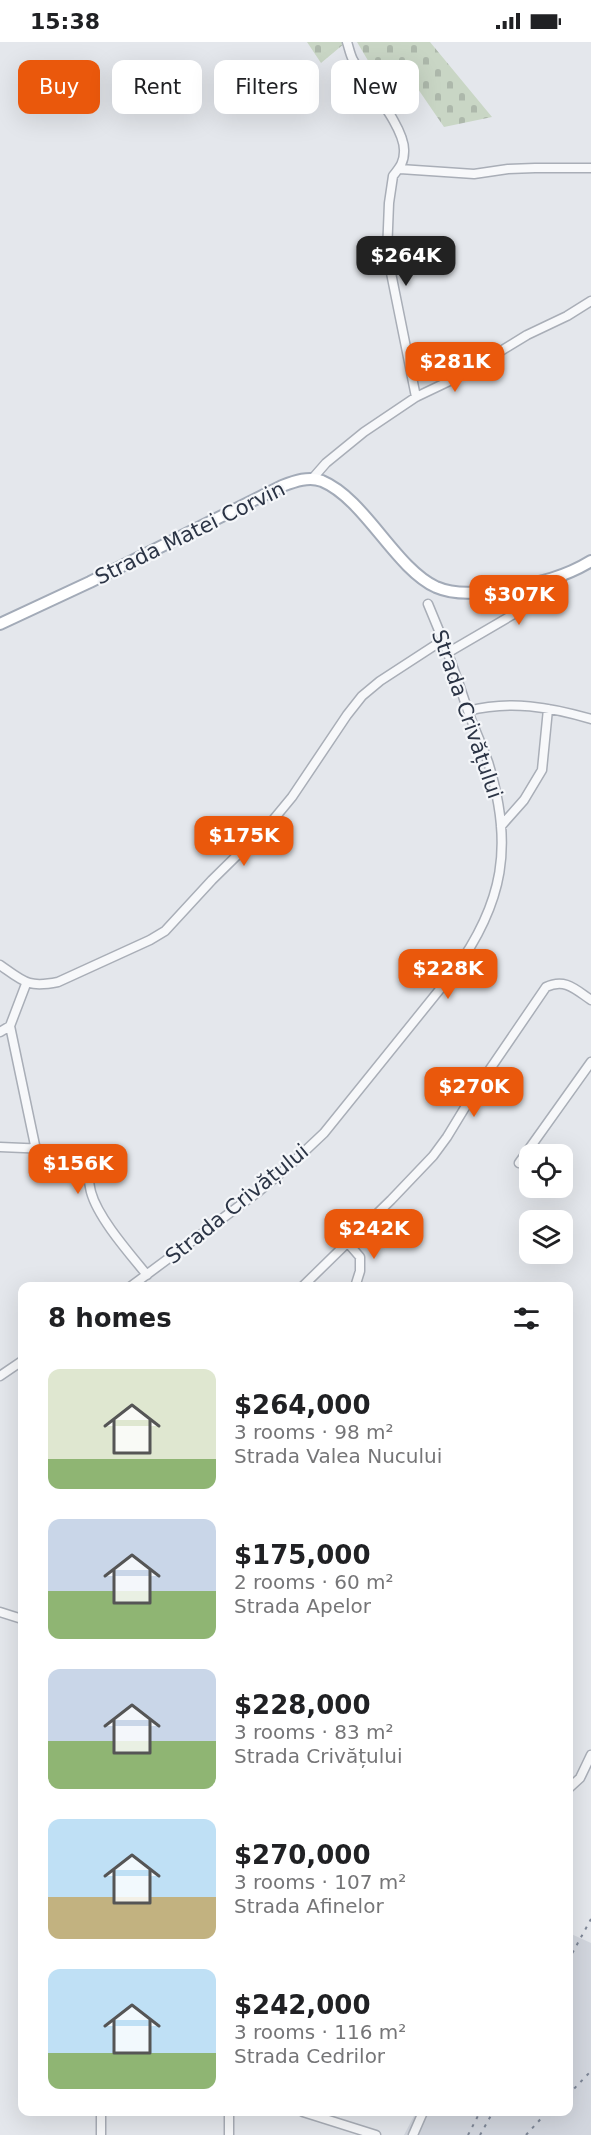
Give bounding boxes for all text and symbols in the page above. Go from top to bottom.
text: 15:38 [30,9,100,34]
chip: Buy [18,60,100,114]
chip: Rent [112,60,202,114]
chip: Filters [214,60,319,114]
chip: New [331,60,419,114]
pin: $264K [364,236,448,287]
text: $264K [370,243,442,267]
pin: $281K [413,342,497,393]
text: $281K [419,349,491,373]
street label: Strada Matei Corvin [91,477,289,589]
pin: $307K [477,575,561,626]
text: $307K [483,582,555,606]
street label: Strada Crivățului [427,626,507,802]
pin: $175K [202,816,286,867]
text: $175K [208,823,280,847]
pin: $228K [406,949,490,1000]
text: $228K [412,956,484,980]
pin: $270K [432,1067,516,1118]
text: $270K [438,1074,510,1098]
street label: Strada Crivățului [161,1139,313,1269]
pin: $156K [36,1144,120,1195]
map controls [519,1144,573,1264]
button: locate [519,1144,573,1198]
text: $156K [42,1151,114,1175]
pin: $242K [332,1209,416,1260]
button: layers [519,1210,573,1264]
text: $242K [338,1216,410,1240]
icon: filters [510,1302,543,1335]
text: 8 homes [48,1303,172,1333]
text: $264,000 [234,1390,371,1420]
icon: home [96,1393,168,1465]
text: 3 rooms · 98 m² [234,1420,394,1444]
text: Strada Valea Nucului [234,1444,442,1468]
text: $175,000 [234,1540,371,1570]
icon: home [96,1543,168,1615]
text: 2 rooms · 60 m² [234,1570,394,1594]
text: Strada Apelor [234,1594,371,1618]
text: $228,000 [234,1690,371,1720]
icon: home [96,1693,168,1765]
text: 3 rooms · 83 m² [234,1720,394,1744]
text: Strada Crivățului [234,1744,402,1768]
text: $270,000 [234,1840,371,1870]
icon: home [96,1843,168,1915]
text: 3 rooms · 107 m² [234,1870,406,1894]
text: Strada Afinelor [234,1894,384,1918]
text: $242,000 [234,1990,371,2020]
icon: home [96,1993,168,2065]
text: 3 rooms · 116 m² [234,2020,406,2044]
text: Strada Cedrilor [234,2044,385,2068]

